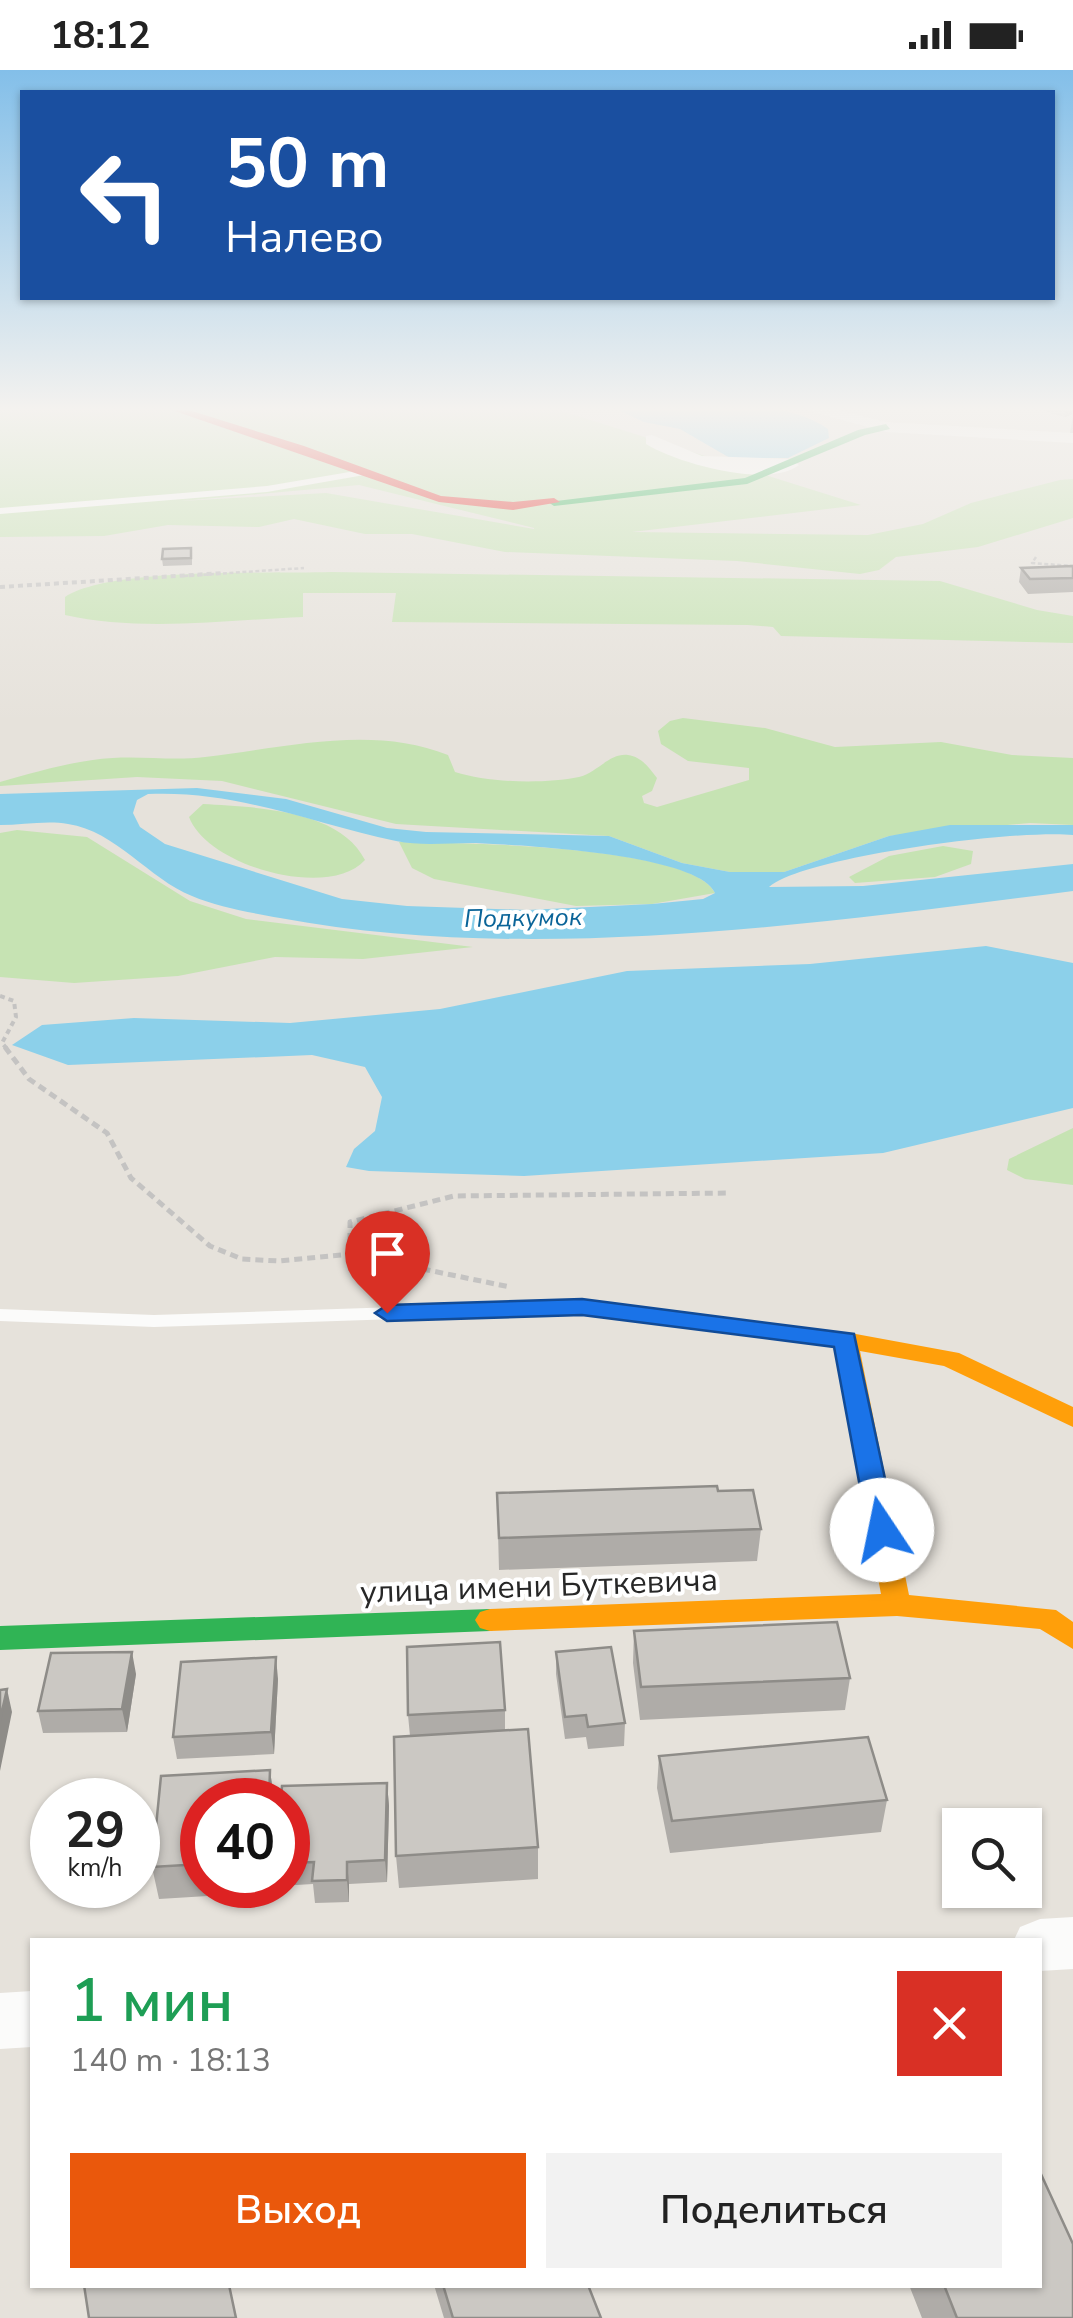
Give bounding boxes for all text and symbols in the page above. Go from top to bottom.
text: 18:12 [50,10,151,61]
text: 50 m [225,116,389,212]
icon: left [60,130,190,260]
text: Налево [225,207,384,268]
water label: Подкумок [464,900,583,936]
pin [345,1211,430,1314]
icon: arrive [360,1226,415,1281]
position arrow [830,1478,934,1582]
street label: улица имени Буткевича [359,1558,719,1614]
speed limit sign: 40 [180,1778,310,1908]
text: 29 [65,1796,125,1865]
map controls [942,1808,1042,1908]
button: search [942,1808,1042,1908]
text: km/h [67,1851,123,1885]
text: 1 мин [70,1960,233,2042]
button: close [897,1971,1002,2076]
text: 140 m · 18:13 [70,2039,271,2082]
button: Выход [70,2153,526,2268]
button: Поделиться [546,2153,1002,2268]

